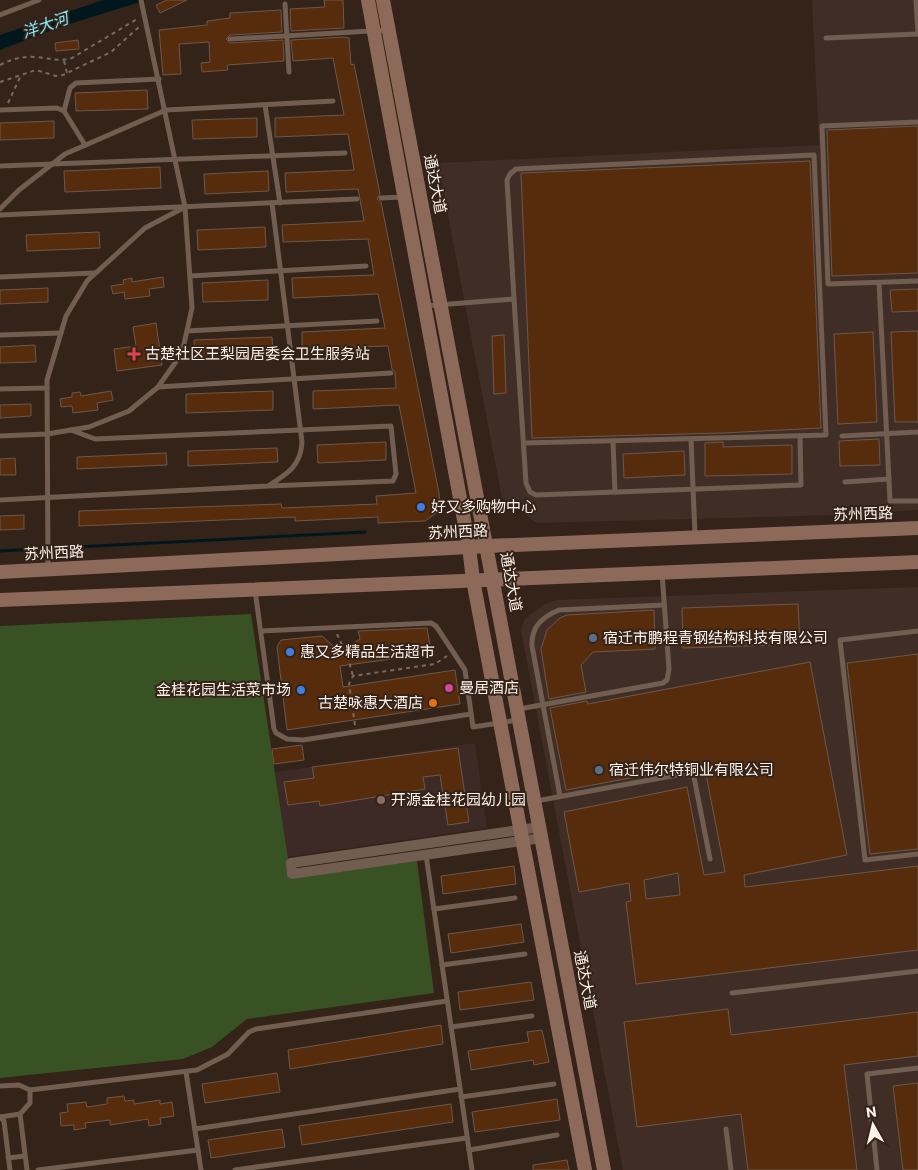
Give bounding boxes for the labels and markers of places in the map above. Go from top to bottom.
place label: 古楚社区王梨园居委会卫生服务站 [145,344,370,362]
marker: 古楚社区王梨园居委会卫生服务站 [127,347,141,361]
place label: 好又多购物中心 [431,497,536,515]
marker: 好又多购物中心 [415,501,427,513]
place label: 宿迁市鹏程青钢结构科技有限公司 [603,628,828,646]
marker: 宿迁市鹏程青钢结构科技有限公司 [587,632,599,644]
place label: 惠又多精品生活超市 [300,642,435,660]
marker: 惠又多精品生活超市 [284,646,296,658]
place label: 曼居酒店 [459,678,519,696]
place label: 金桂花园生活菜市场 [156,680,291,698]
marker: 曼居酒店 [443,682,455,694]
marker: 金桂花园生活菜市场 [295,684,307,696]
place label: 古楚咏惠大酒店 [318,693,423,711]
marker: 古楚咏惠大酒店 [427,697,439,709]
place label: 宿迁伟尔特铜业有限公司 [609,760,774,778]
marker: 宿迁伟尔特铜业有限公司 [593,764,605,776]
place label: 开源金桂花园幼儿园 [391,790,526,808]
marker: 开源金桂花园幼儿园 [375,794,387,806]

